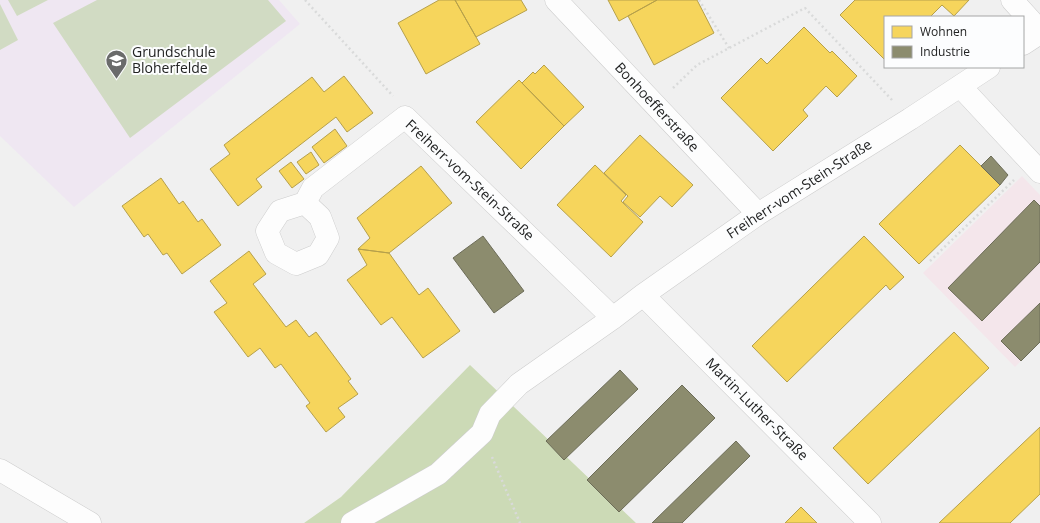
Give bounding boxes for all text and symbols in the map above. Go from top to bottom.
legend [884,16,1024,68]
text: Wohnen [920,23,967,40]
place label: Grundschule Bloherfelde [132,42,216,77]
text: Industrie [920,43,970,60]
school or university icon: Grundschule Bloherfelde [103,47,129,80]
street label: Bonhoefferstraße [611,58,704,156]
street label: Freiherr-vom-Stein-Straße [402,115,539,244]
street label: Freiherr-vom-Stein-Straße [722,134,875,243]
street label: Martin-Luther-Straße [702,353,813,464]

